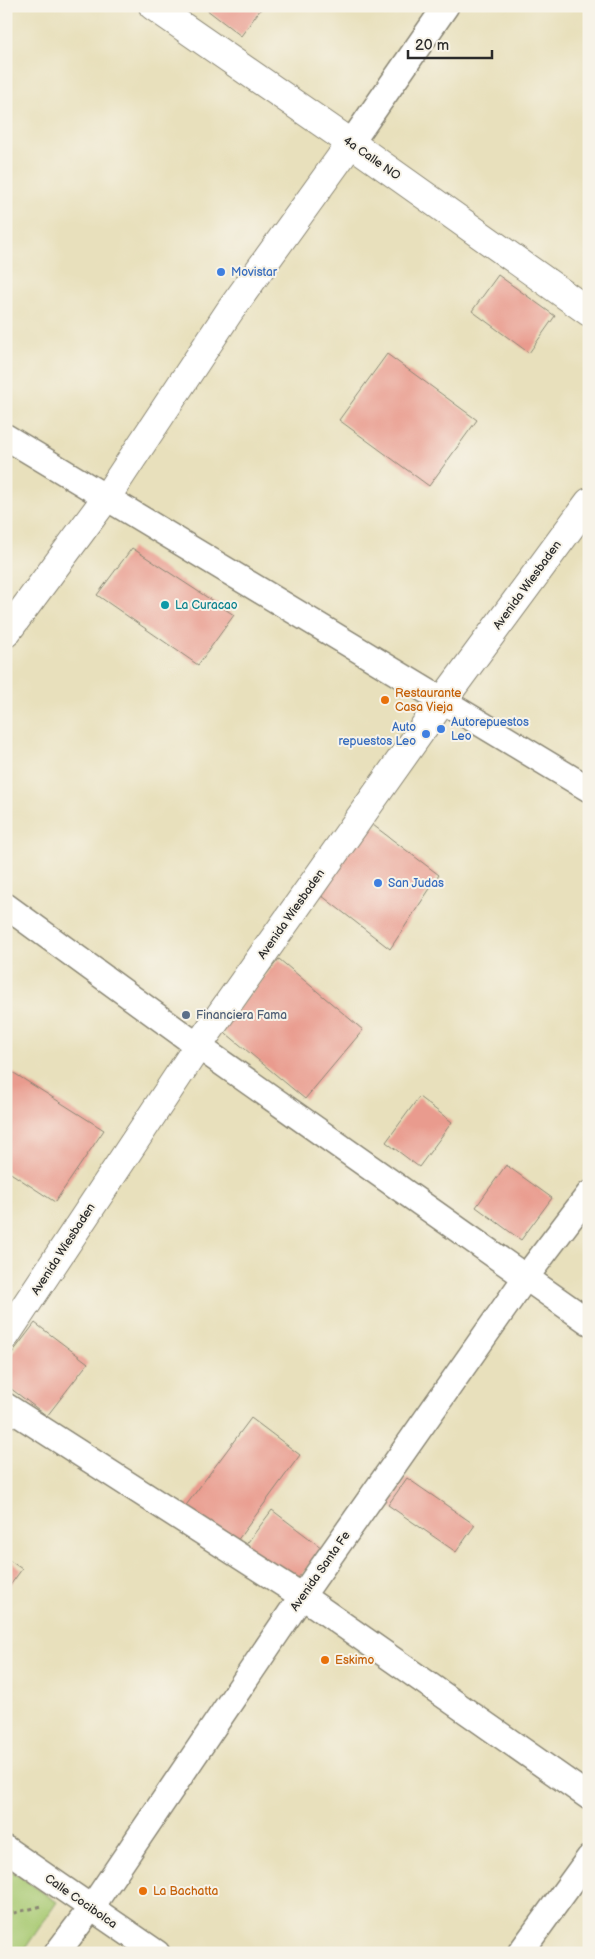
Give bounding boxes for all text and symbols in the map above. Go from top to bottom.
scale bar [408,28,491,60]
text: 20 m [415,36,449,55]
street label: 4a Calle NO [340,133,403,184]
place label: Movistar [231,265,278,280]
marker: Movistar [215,266,227,278]
street label: Avenida Wiesbaden [490,538,565,633]
place label: La Curacao [175,598,238,613]
marker: La Curacao [159,599,171,611]
place label: Restaurante Casa Vieja [395,686,461,715]
marker: Restaurante Casa Vieja [379,694,391,706]
place label: Autorepuestos Leo [451,715,529,744]
place label: Auto repuestos Leo [338,720,416,749]
marker: Autorepuestos Leo [435,723,447,735]
marker: Auto repuestos Leo [420,728,432,740]
street label: Avenida Wiesbaden [255,866,328,962]
place label: San Judas [388,876,444,891]
marker: San Judas [372,877,384,889]
place label: Financiera Fama [196,1008,287,1023]
marker: Financiera Fama [180,1009,192,1021]
street label: Avenida Wiesbaden [28,1200,99,1298]
street label: Avenida Santa Fe [287,1528,354,1614]
place label: Eskimo [335,1653,374,1668]
marker: Eskimo [319,1654,331,1666]
street label: Calle Cocibolca [42,1871,120,1932]
place label: La Bachatta [153,1884,218,1899]
marker: La Bachatta [137,1885,149,1897]

